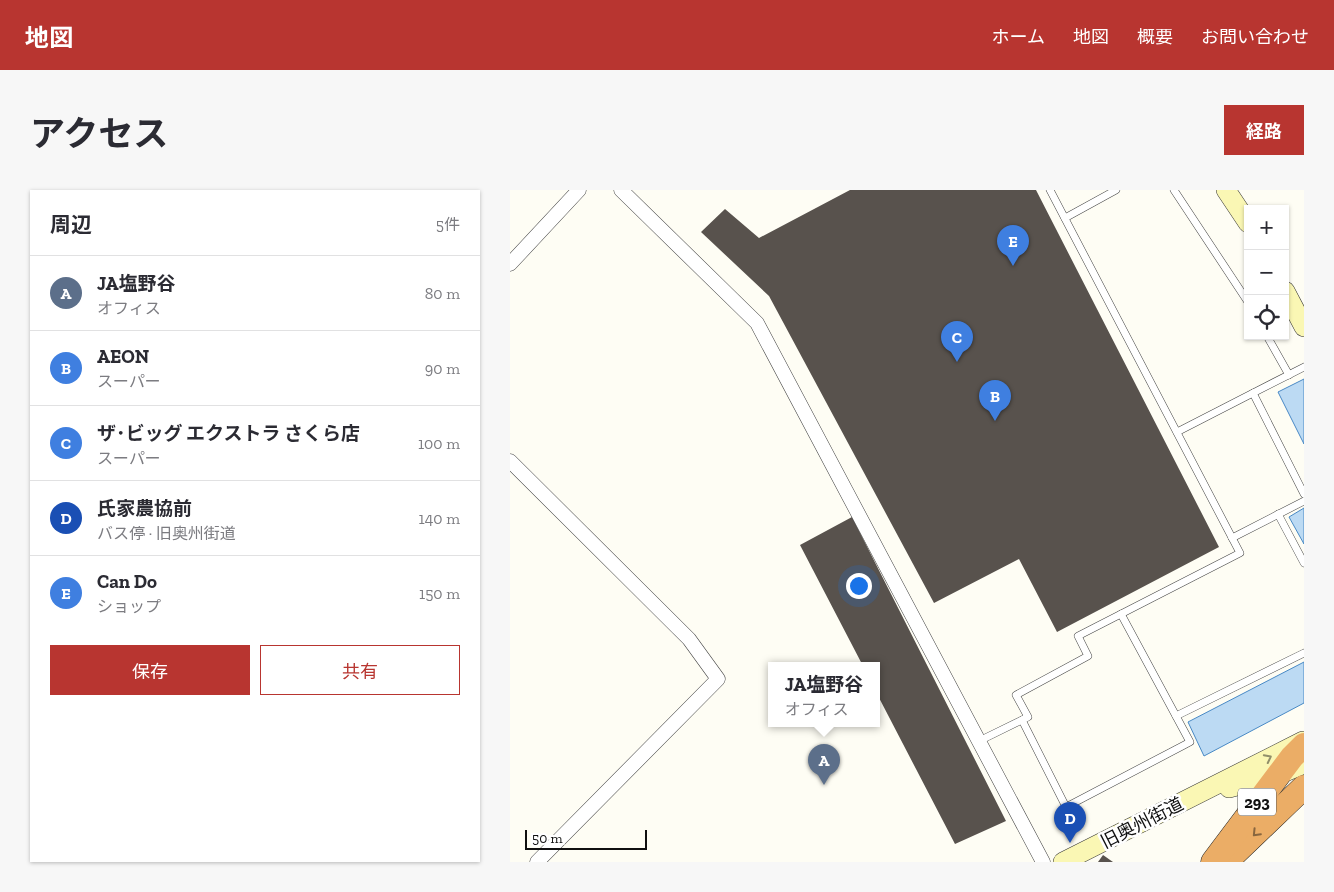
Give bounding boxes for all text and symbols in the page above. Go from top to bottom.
text: 地図 [25,23,73,52]
text: ホーム [992,26,1045,48]
text: 地図 [1073,26,1109,48]
text: 概要 [1137,26,1173,48]
text: お問い合わせ [1201,26,1309,48]
button: 経路 [1224,105,1304,155]
text: アクセス [30,113,168,155]
map controls [1244,205,1289,340]
button: + [1244,205,1289,250]
text: 周辺 [50,212,92,237]
text: 5件 [436,215,460,234]
pin: E [997,225,1029,266]
button: − [1244,250,1289,295]
text: JA塩野谷 [97,272,176,295]
text: A [61,284,72,303]
text: 80 m [425,284,460,303]
button: locate [1244,295,1289,340]
text: オフィス [97,299,161,318]
pin: C [941,321,973,362]
text: AEON [97,345,149,368]
text: B [61,359,71,378]
text: 90 m [425,359,460,378]
text: スーパー [97,372,161,391]
pin: B [979,380,1011,421]
text: ザ･ビッグ エクストラ さくら店 [97,422,360,445]
text: C [61,434,71,453]
text: 100 m [418,434,460,453]
text: スーパー [97,449,161,468]
text: 氏家農協前 [97,497,192,520]
text: D [60,509,72,528]
text: 140 m [419,509,460,528]
text: バス停 · 旧奥州街道 [97,524,236,543]
text: Can Do [97,570,157,593]
your location [846,573,872,599]
text: E [61,584,71,603]
text: 150 m [419,584,460,603]
text: ショップ [97,597,161,616]
button: 保存 [50,645,250,695]
button: 共有 [260,645,460,695]
popup [768,662,880,727]
text: JA塩野谷 [785,673,863,696]
text: オフィス [785,700,848,719]
pin: A [808,744,840,785]
one-way arrow [1263,755,1272,765]
road number: 293 [1238,788,1276,816]
street label: 旧奥州街道 [1097,793,1187,853]
pin: D [1054,802,1086,843]
scale bar [525,827,648,850]
one-way arrow [1253,827,1262,836]
text: 50 m [532,830,563,847]

